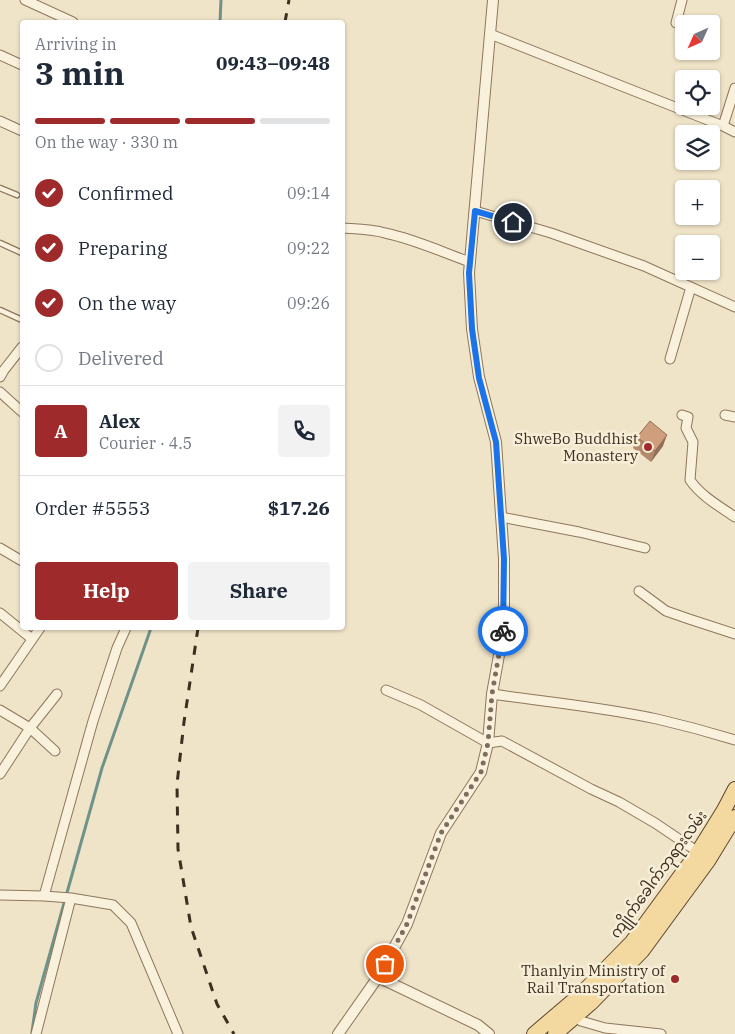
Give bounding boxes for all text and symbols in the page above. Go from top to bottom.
north arrow [675,15,720,60]
map controls [675,15,720,280]
text: Arriving in [35,34,117,54]
text: 09:43–09:48 [216,51,330,75]
text: 3 min [35,52,125,94]
button: locate [675,70,720,115]
button: layers [675,125,720,170]
text: On the way · 330 m [35,132,178,152]
icon: check [35,179,63,207]
button: + [675,180,720,225]
text: Confirmed [78,181,173,205]
text: 09:14 [287,183,330,203]
pin [492,201,534,243]
icon: home [499,208,527,236]
icon: check [35,234,63,262]
button: − [675,235,720,280]
text: Preparing [78,236,167,260]
text: 09:22 [287,238,330,258]
icon: check [35,289,63,317]
text: On the way [78,291,176,315]
text: 09:26 [287,293,330,313]
text: Delivered [78,346,164,370]
button: phone [278,405,330,457]
text: Alex [99,409,140,433]
text: A [54,419,68,443]
place label: ShweBo Buddhist Monastery [514,429,638,465]
text: Courier · 4.5 [99,433,192,453]
marker: ShweBo Buddhist Monastery [642,441,654,453]
text: Order #5553 [35,496,150,520]
text: $17.26 [268,496,330,520]
button: Help [35,562,178,620]
button: Share [188,562,330,620]
courier [478,606,528,656]
icon: bike [489,617,517,645]
street label: ကျိုက်ခေါက်ဘုရားလမ်း [605,806,713,943]
pin [364,943,406,985]
icon: bag [371,950,399,978]
place label: Thanlyin Ministry of Rail Transportation [521,961,666,997]
marker: Thanlyin Ministry of Rail Transportation [669,973,681,985]

